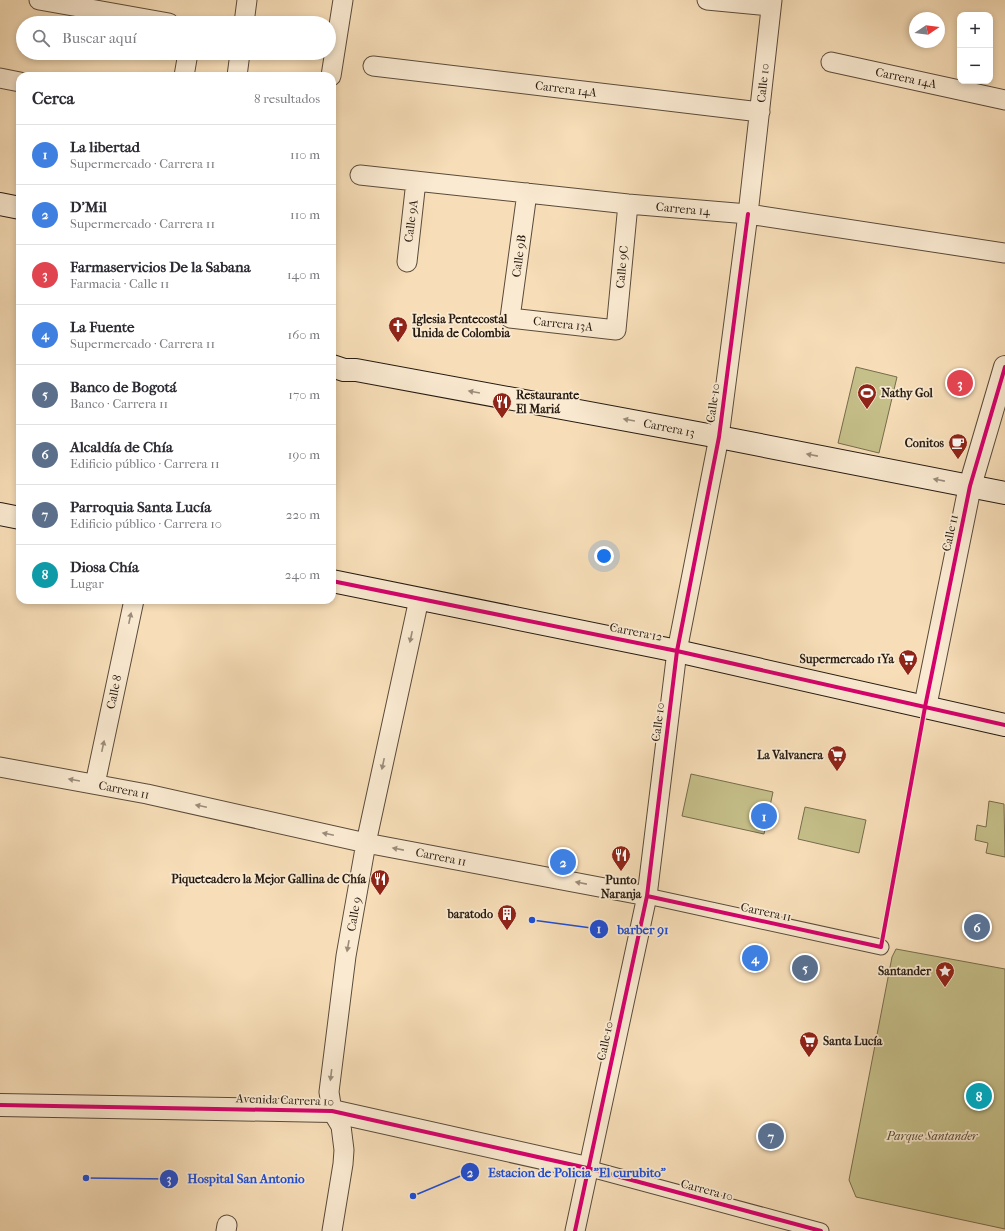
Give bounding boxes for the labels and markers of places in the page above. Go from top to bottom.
place label: Iglesia Pentecostal Unida de Colombia [411,312,510,340]
church icon: Iglesia Pentecostal Unida de Colombia [387,315,409,343]
pin: 3 [947,368,973,398]
sports icon: Nathy Gol [856,382,878,410]
place label: Nathy Gol [881,386,933,401]
place label: Restaurante El Mariá [516,388,579,416]
restaurant icon: Restaurante El Mariá [491,391,513,419]
cafe icon: Conitos [947,432,969,460]
place label: Conitos [905,436,945,450]
supermarket icon: Supermercado 1Ya [897,648,919,676]
place label: Supermercado 1Ya [800,652,894,667]
supermarket icon: La Valvanera [826,744,848,772]
place label: La Valvanera [757,748,823,762]
pin: 1 [751,801,777,831]
restaurant icon: Punto Naranja [610,844,632,872]
pin: 2 [550,847,576,877]
restaurant icon: Piqueteadero la Mejor Gallina de Chía [369,868,391,896]
place label: Piqueteadero la Mejor Gallina de Chía [171,872,366,887]
place label: Punto Naranja [601,873,642,901]
building icon: baratodo [496,903,518,931]
place label: baratodo [447,907,493,921]
pin: 6 [964,912,990,942]
callout: barber 91 [589,917,677,942]
pin: 4 [742,943,768,973]
pin: 5 [792,953,818,983]
place icon: Santander [934,960,956,988]
place label: Santander [878,964,932,978]
supermarket icon: Santa Lucía [798,1030,820,1058]
place label: Santa Lucía [823,1034,883,1048]
pin: 8 [966,1081,992,1111]
pin: 7 [758,1121,784,1151]
callout: Estacion de Policia "El curubito" [460,1160,674,1185]
callout: Hospital San Antonio [159,1166,312,1191]

